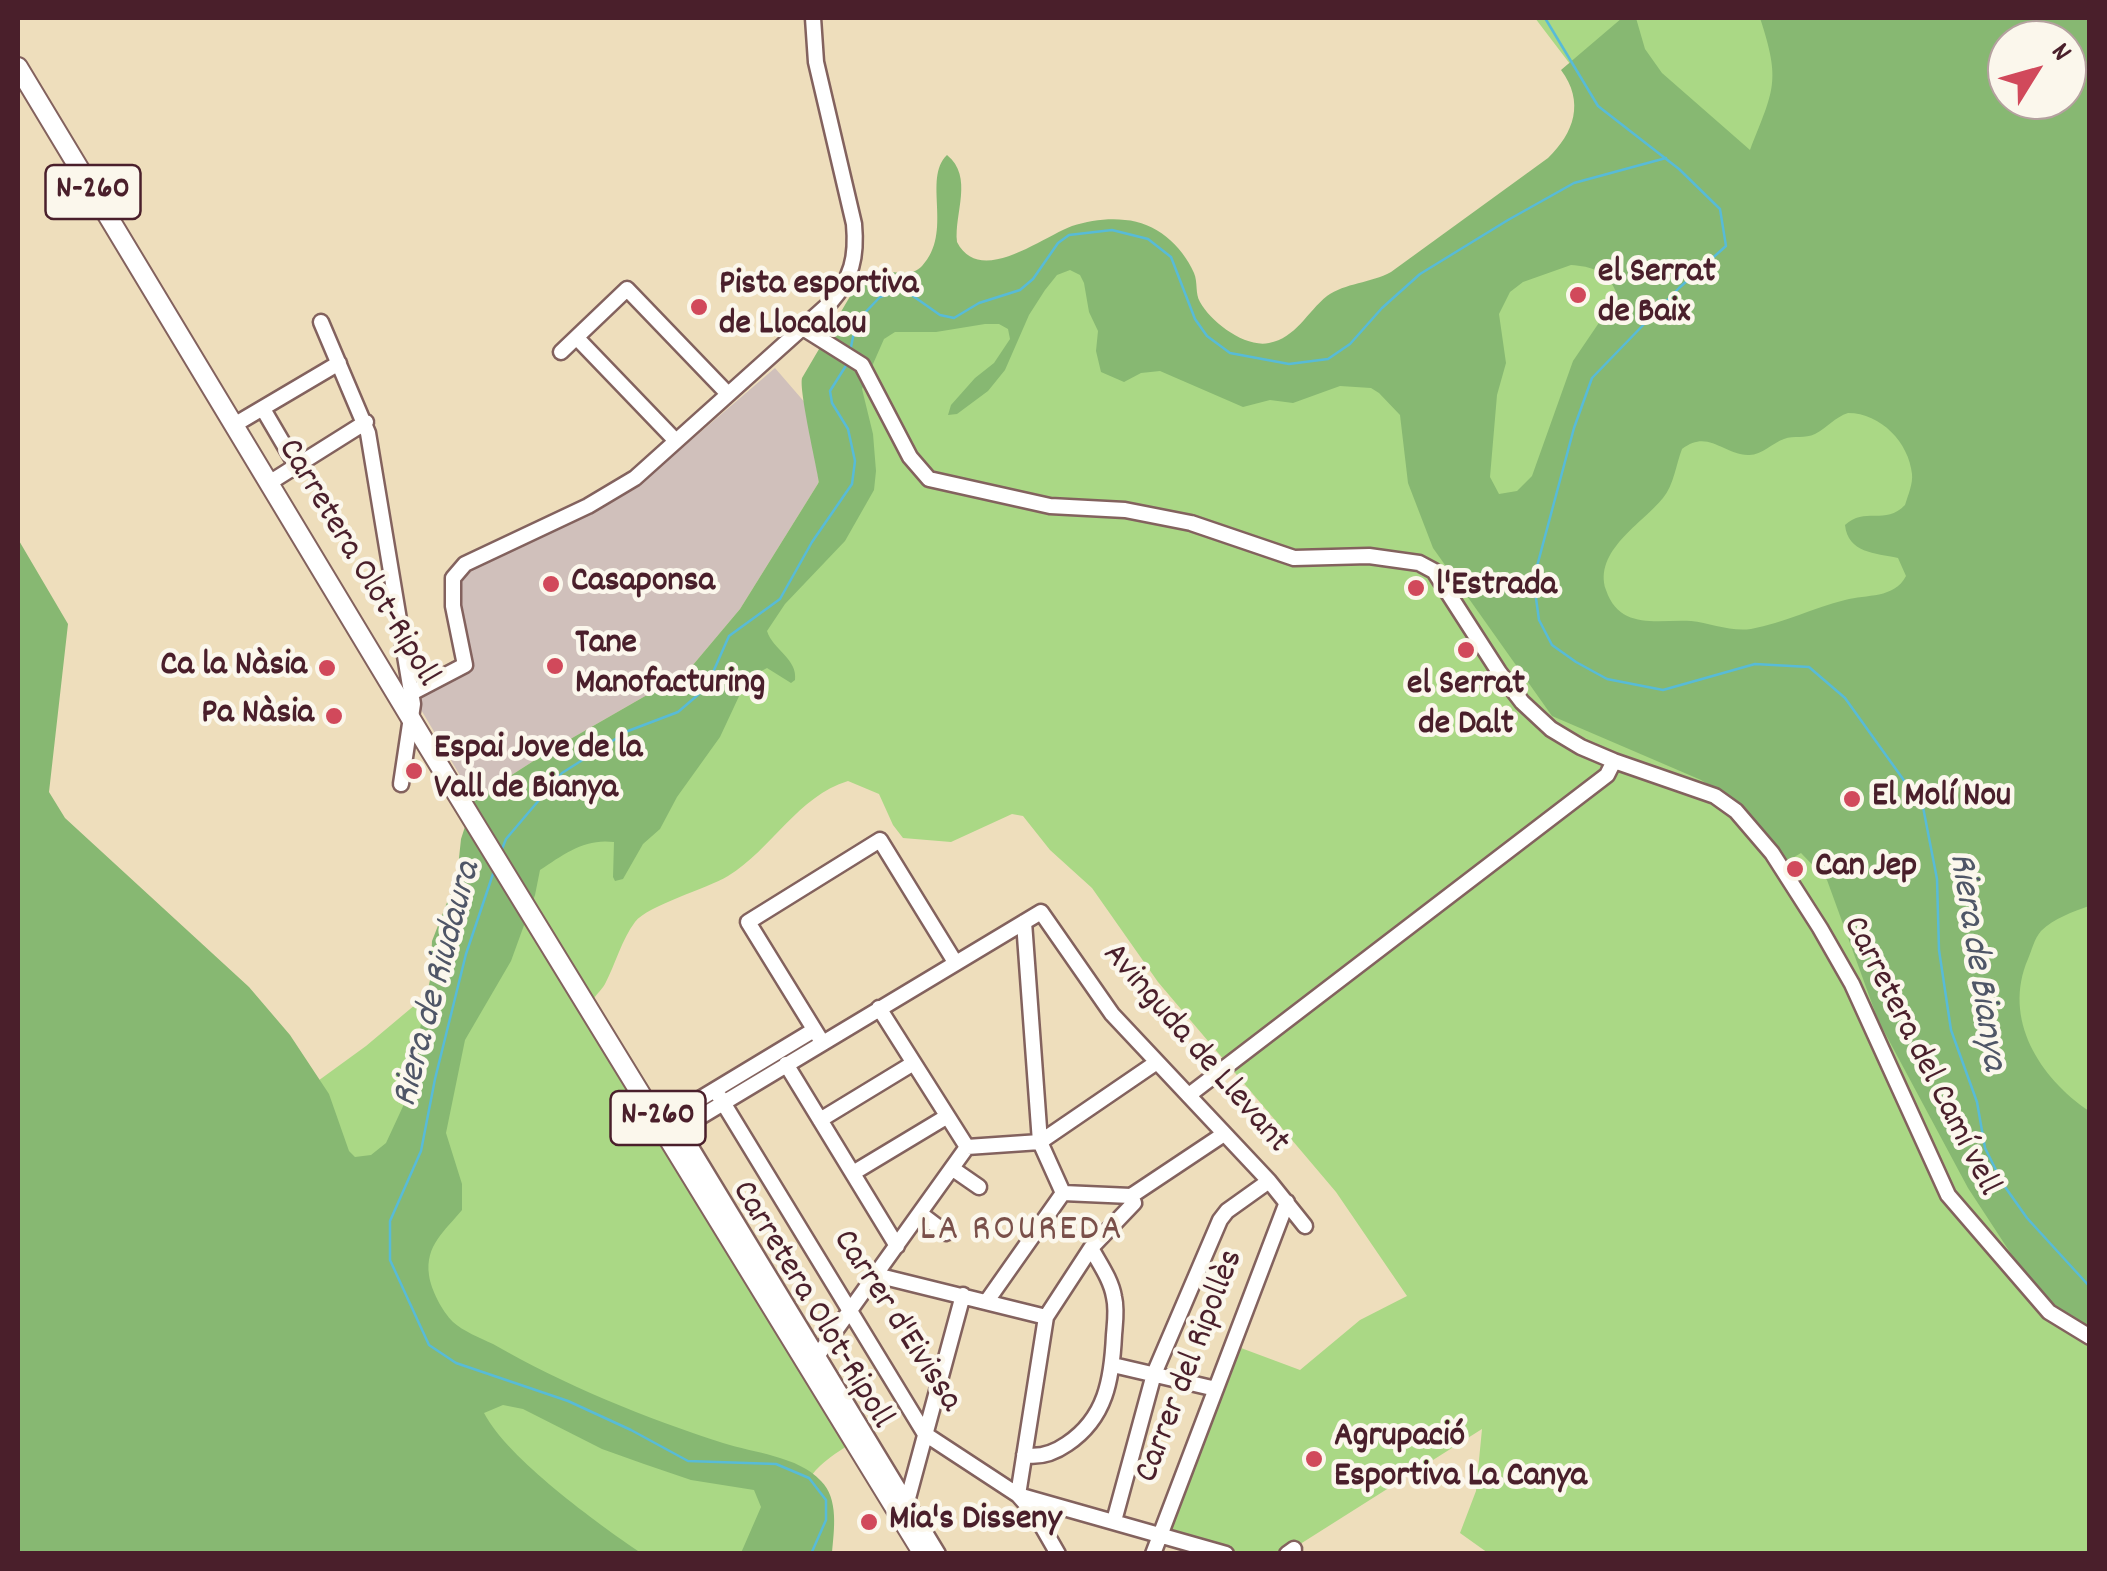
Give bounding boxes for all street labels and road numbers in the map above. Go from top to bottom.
road number: N-260 [46,165,140,219]
street label: Carretera Olot-Ripoll [266,433,446,695]
street label: Carretera del Camí vell [1830,910,2008,1204]
street label: Avinguda de Llevant [1091,936,1297,1164]
road number: N-260 [610,1091,706,1145]
street label: Carretera Olot-Ripoll [720,1175,900,1437]
street label: Carrer d'Eivissa [821,1223,969,1421]
street label: Carrer del Ripollès [1128,1245,1256,1489]

